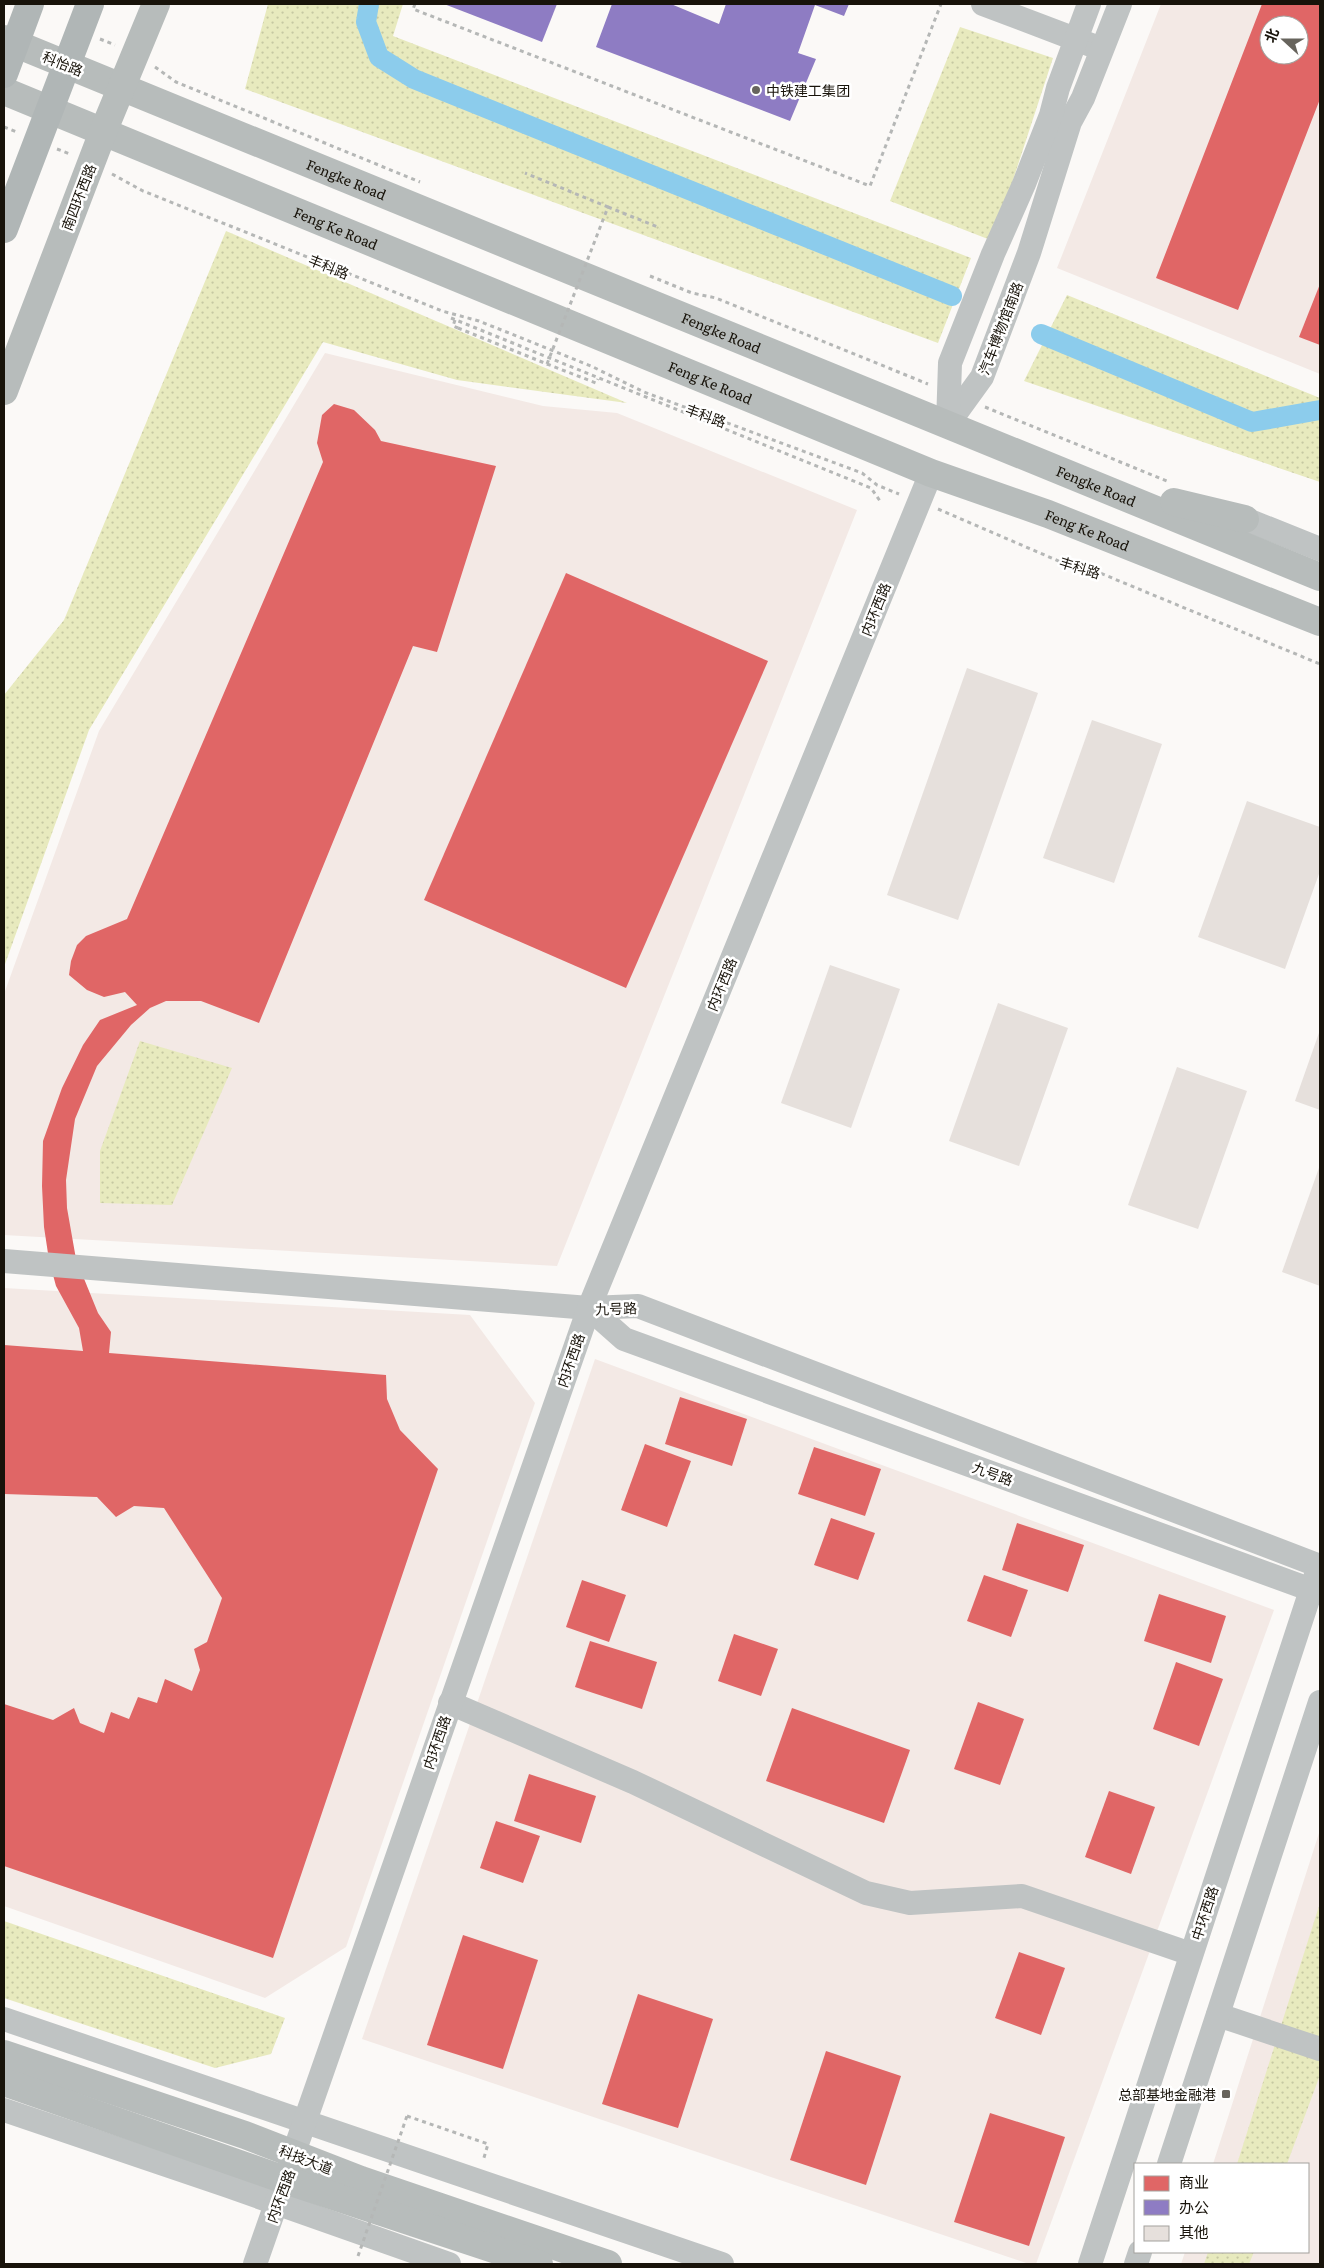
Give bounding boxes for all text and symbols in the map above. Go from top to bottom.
north arrow [1259,15,1309,65]
text: 北 [1259,25,1283,45]
street label: 科怡路 [40,46,86,80]
place label: 中铁建工集团 [766,80,850,100]
marker: 中铁建工集团 [750,84,762,96]
street label: Fengke Road [304,154,390,204]
street label: 南四环西路 [56,161,100,233]
street label: Feng Ke Road [291,201,381,254]
street label: 丰科路 [306,249,352,283]
street label: 汽车博物馆南路 [973,279,1027,377]
street label: Fengke Road [678,307,765,358]
street label: Feng Ke Road [665,356,756,409]
street label: 丰科路 [683,398,729,432]
street label: Fengke Road [1053,460,1140,511]
street label: Feng Ke Road [1042,504,1133,556]
street label: 丰科路 [1057,551,1103,583]
street label: 内环西路 [855,579,895,639]
street label: 内环西路 [701,954,741,1014]
street label: 九号路 [595,1297,637,1319]
street label: 内环西路 [551,1330,589,1390]
street label: 九号路 [970,1456,1016,1490]
street label: 内环西路 [417,1712,455,1772]
street label: 中环西路 [1186,1883,1222,1943]
place label: 总部基地金融港 [1118,2084,1216,2104]
marker: 总部基地金融港 [1220,2088,1232,2100]
street label: 科技大道 [276,2140,336,2178]
legend [1134,2163,1309,2253]
street label: 内环西路 [261,2166,299,2226]
text: 商业 [1179,2170,1209,2193]
text: 办公 [1179,2195,1209,2218]
text: 其他 [1179,2220,1209,2243]

